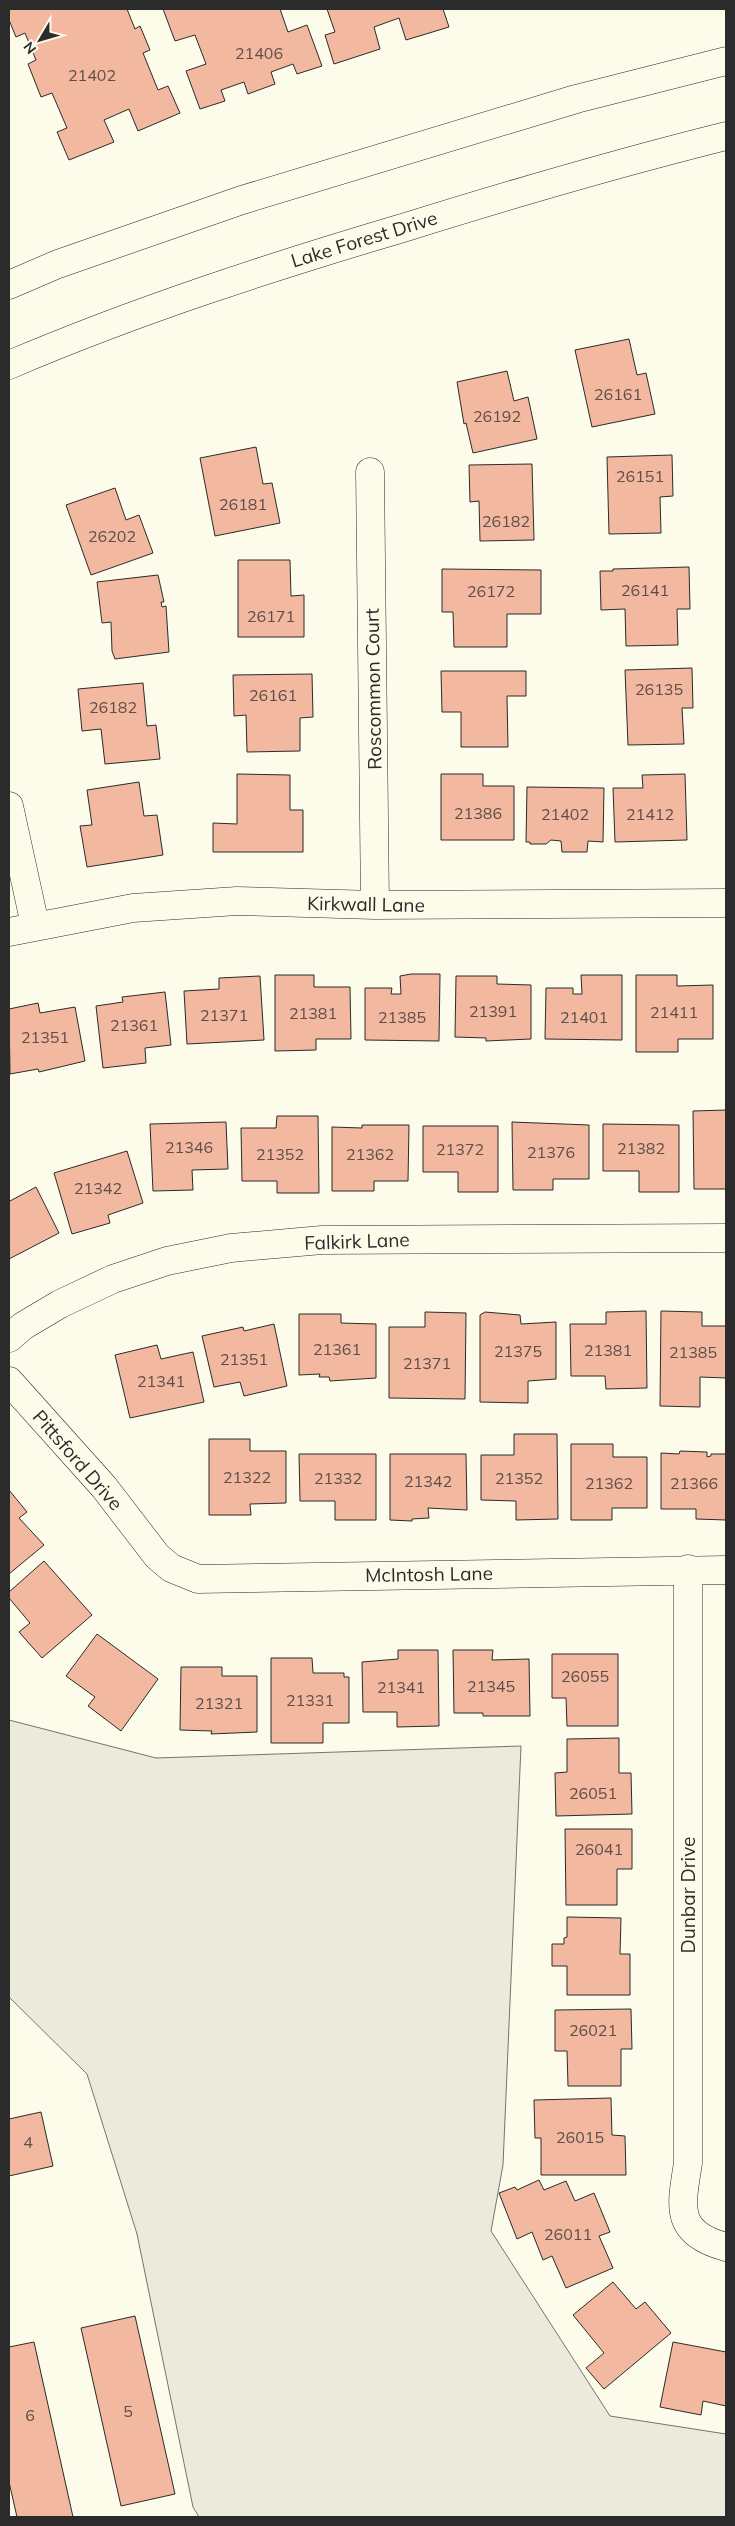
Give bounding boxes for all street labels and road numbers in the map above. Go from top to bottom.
street label: Lake Forest Drive [288,205,440,273]
street label: Roscommon Court [360,608,386,770]
street label: Kirkwall Lane [307,891,425,917]
street label: Falkirk Lane [304,1227,410,1255]
street label: Pittsford Drive [28,1405,128,1515]
street label: McIntosh Lane [365,1561,493,1587]
street label: Dunbar Drive [676,1837,700,1953]

